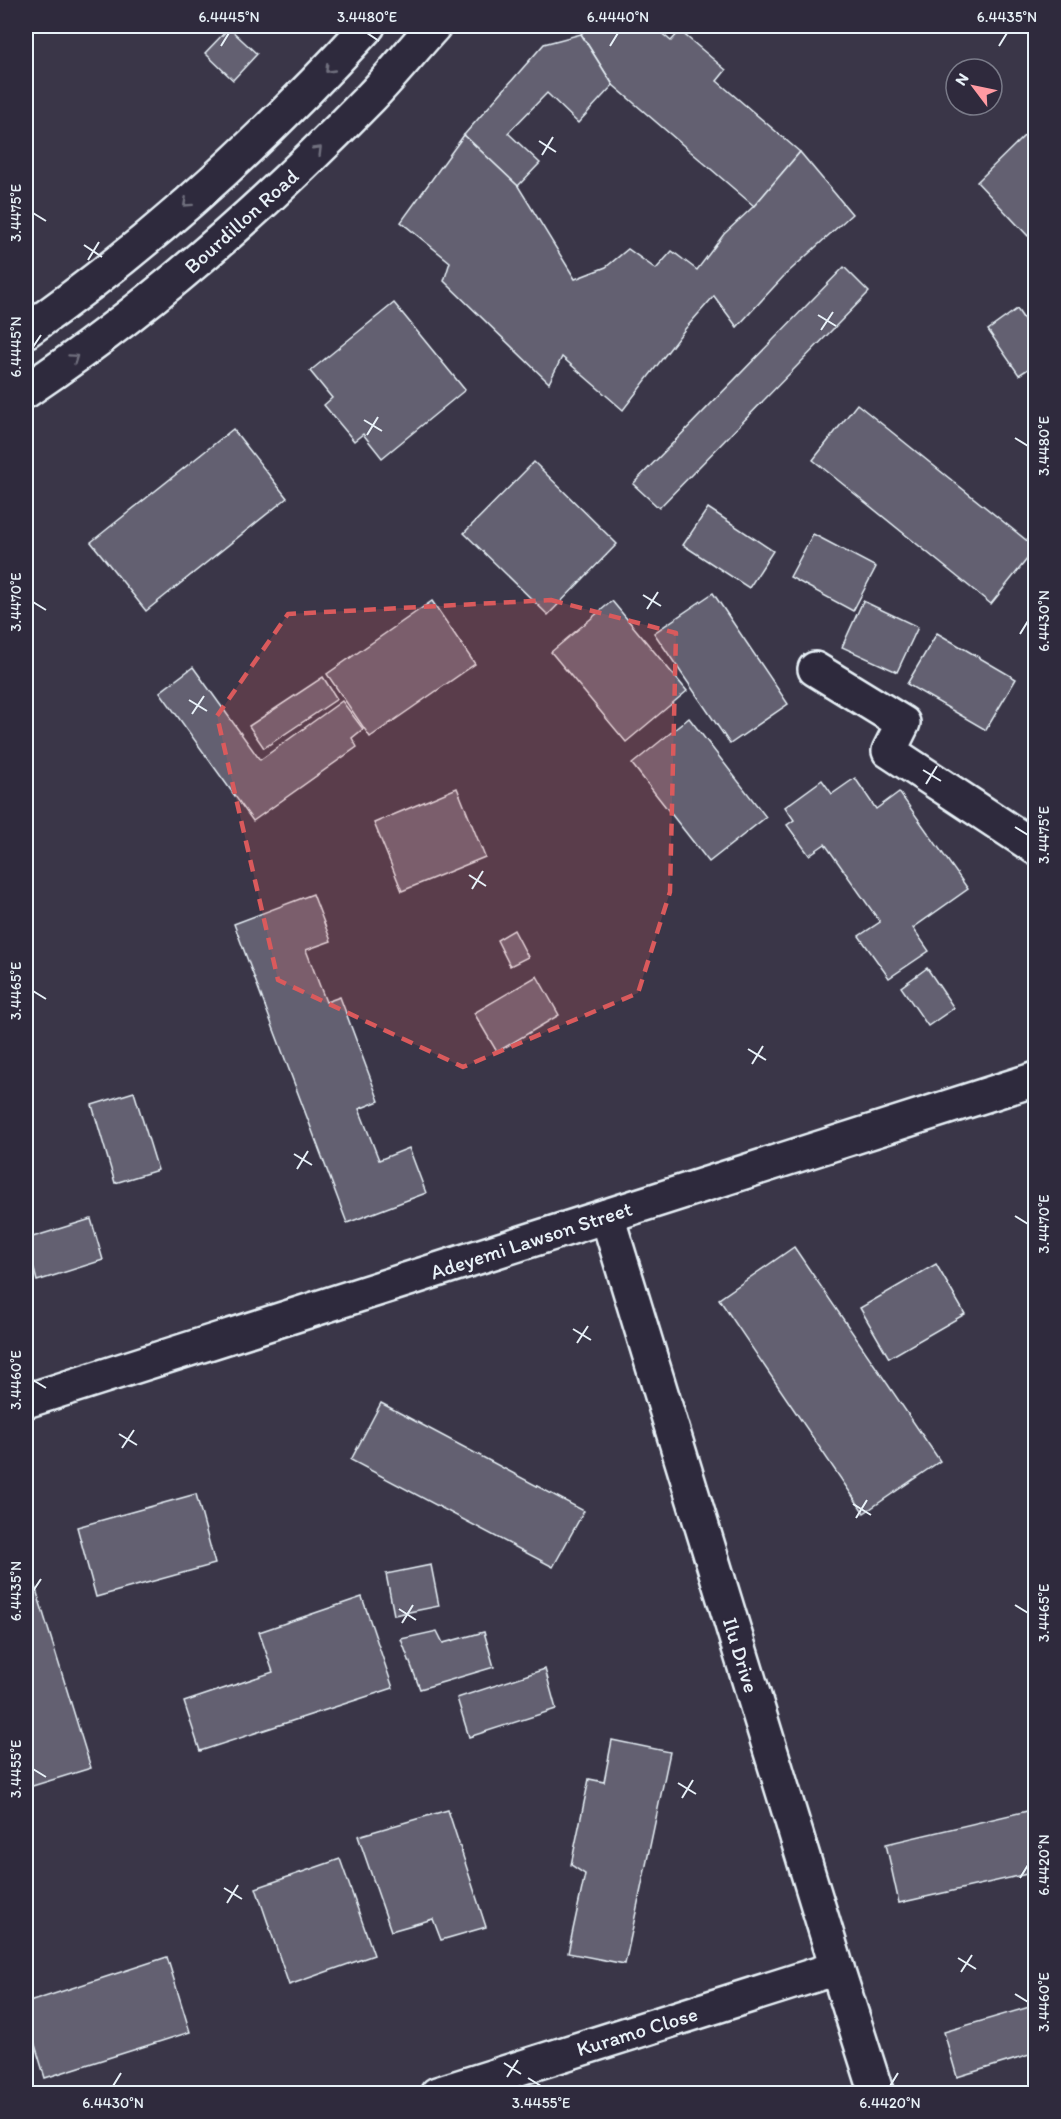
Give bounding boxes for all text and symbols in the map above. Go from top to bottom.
text: 6.4445°N [198,8,260,26]
text: 3.4480°E [337,8,397,26]
text: 6.4440°N [587,8,649,26]
text: 6.4435°N [977,8,1037,26]
north arrow [944,57,1004,117]
one-way arrow [325,61,336,72]
text: N [951,70,973,89]
one-way arrow [310,146,321,157]
street label: Bourdillon Road [179,163,304,279]
text: 3.4475°E [7,184,25,242]
one-way arrow [183,196,194,207]
text: 6.4445°N [7,316,25,378]
one-way arrow [67,354,78,365]
text: 3.4480°E [1035,416,1053,476]
text: 3.4470°E [7,572,25,632]
text: 6.4430°N [1035,590,1053,652]
text: 3.4475°E [1035,806,1053,864]
text: 3.4465°E [7,962,25,1020]
text: 3.4470°E [1035,1194,1053,1254]
street label: Adeyemi Lawson Street [427,1196,635,1284]
text: 3.4460°E [7,1350,25,1410]
text: 6.4435°N [7,1561,25,1621]
text: 3.4465°E [1035,1584,1053,1642]
street label: Ilu Drive [718,1614,764,1696]
text: 3.4455°E [7,1740,25,1798]
text: 6.4420°N [1035,1834,1053,1896]
text: 3.4460°E [1035,1972,1053,2032]
street label: Kuramo Close [573,2001,701,2061]
text: 6.4430°N [82,2094,144,2112]
text: 3.4455°E [512,2094,570,2112]
text: 6.4420°N [859,2094,921,2112]

